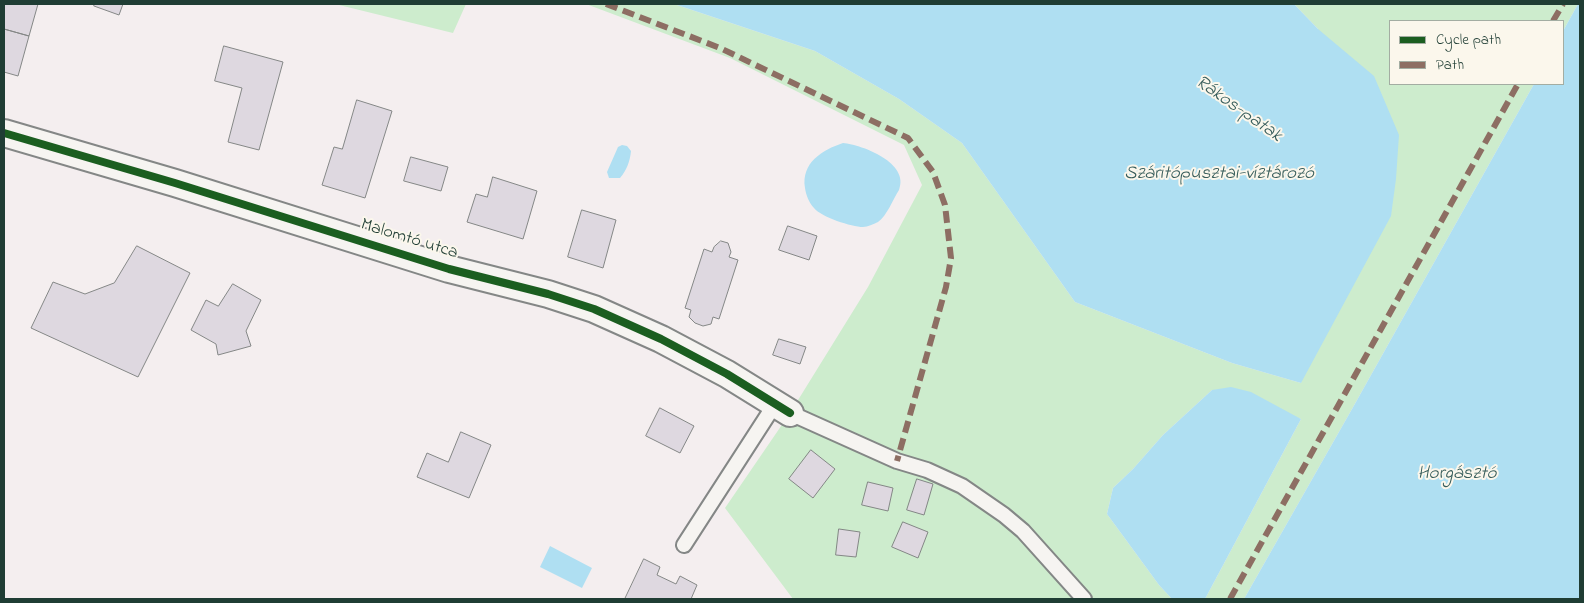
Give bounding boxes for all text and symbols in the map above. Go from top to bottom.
legend [1389,20,1564,85]
text: Cycle path [1436,29,1501,51]
text: Path [1436,54,1464,76]
water label: Rákos-patak [1190,72,1286,148]
water label: Száritópusztai-víztározó [1124,164,1314,186]
street label: Malomtó utca [358,215,460,265]
water label: Horgásztó [1418,464,1496,486]

